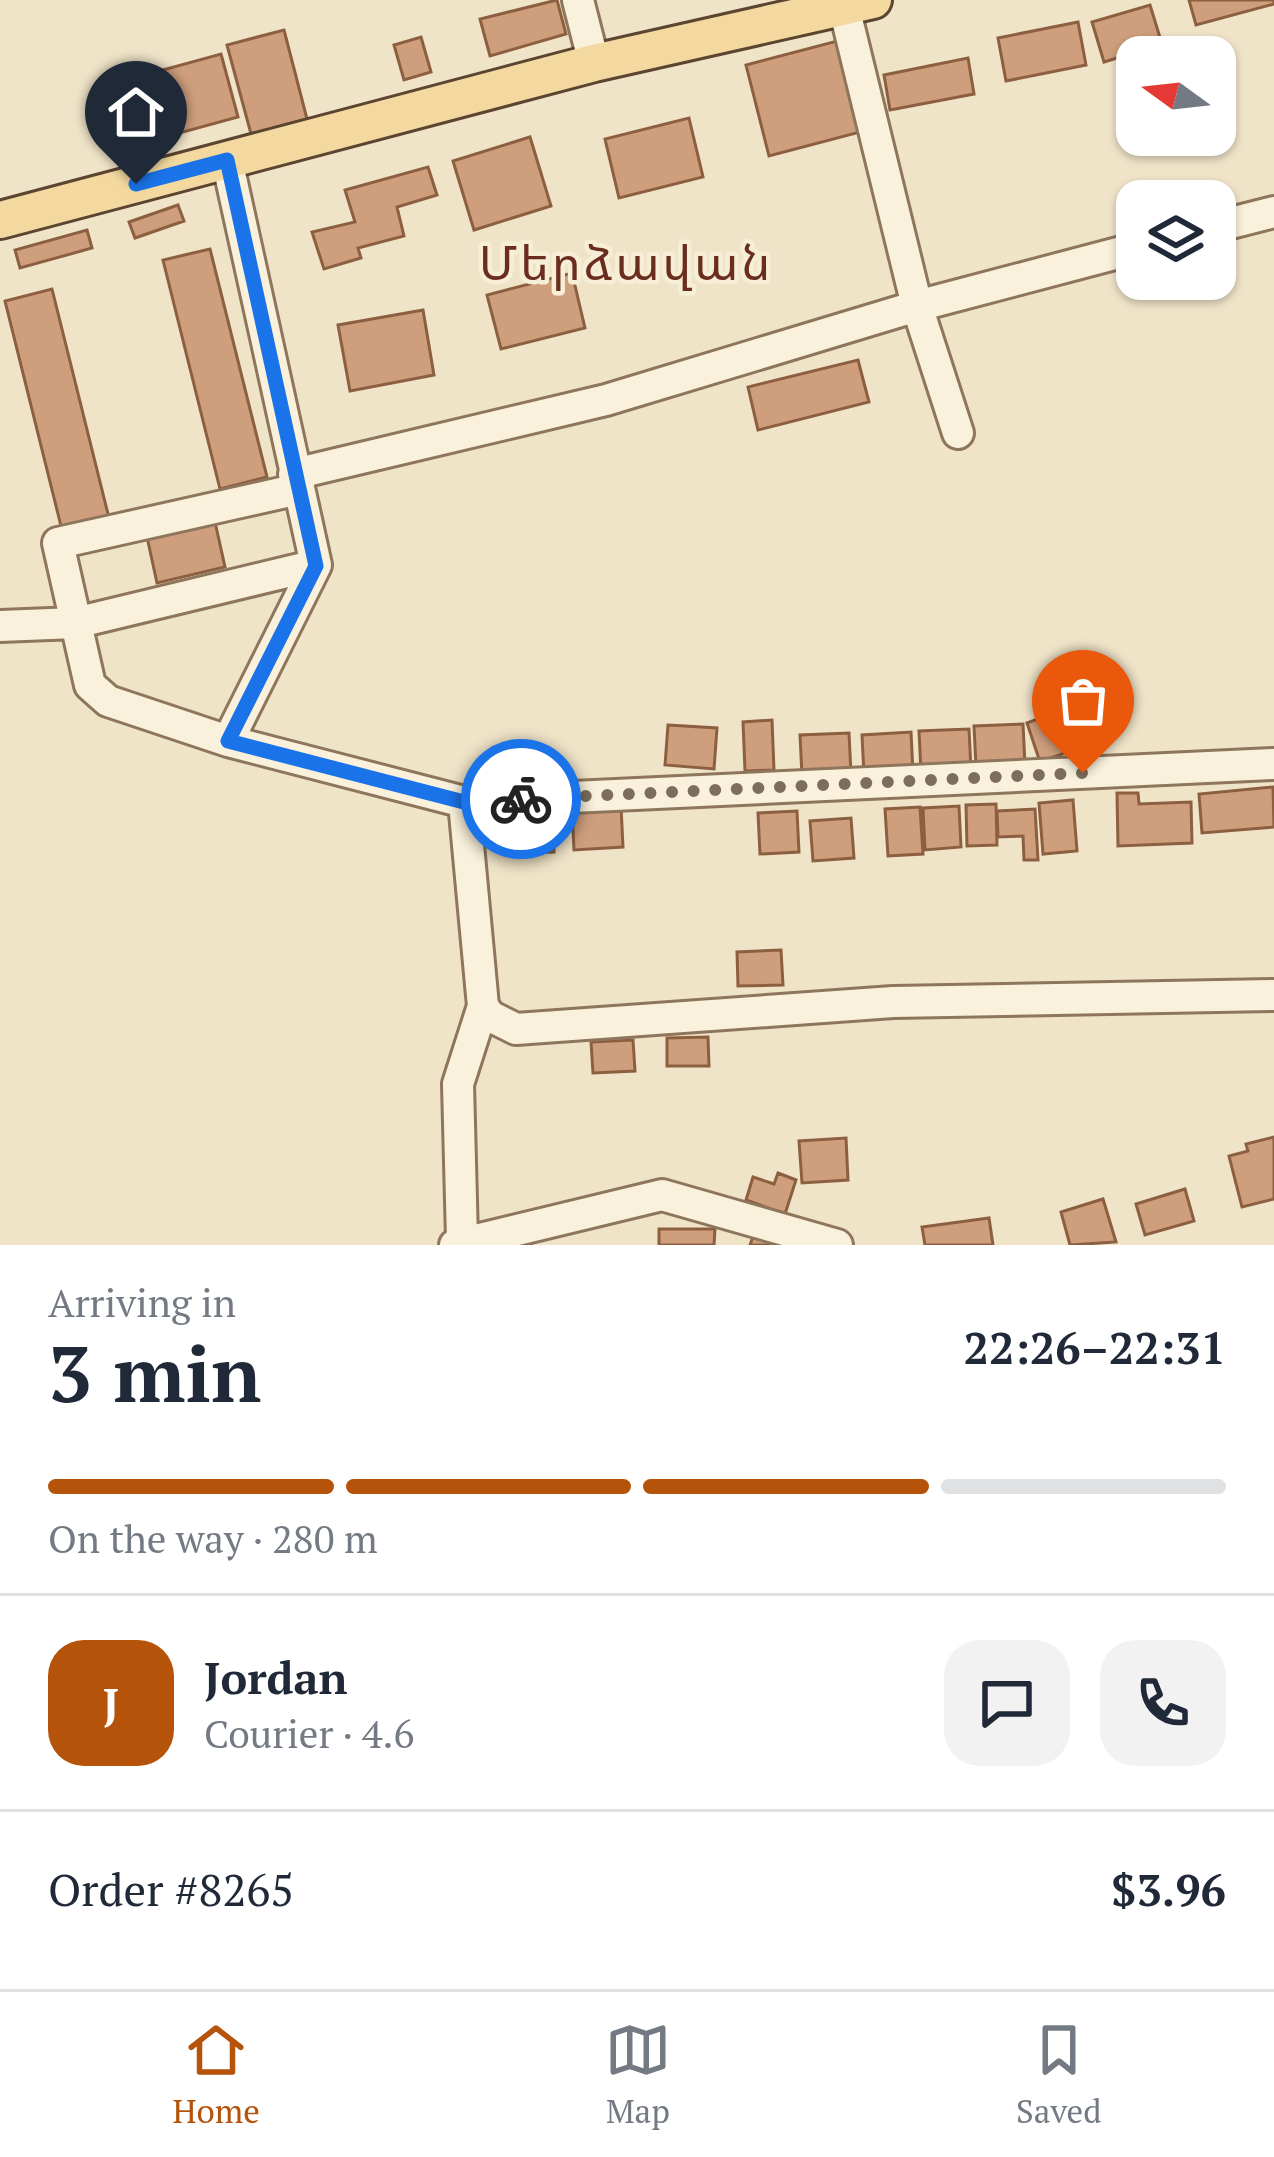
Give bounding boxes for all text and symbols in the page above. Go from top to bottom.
north arrow [1116,36,1236,156]
map controls [1116,36,1236,300]
pin [85,61,187,184]
icon: home [103,79,169,145]
button: layers [1116,180,1236,300]
district label: Մերձավան [479,230,773,294]
pin [1032,650,1134,773]
icon: bag [1050,668,1116,734]
courier [461,739,581,859]
icon: bike [488,766,554,832]
text: Arriving in [48,1276,236,1328]
text: 22:26–22:31 [964,1317,1226,1377]
text: 3 min [48,1321,261,1424]
text: On the way · 280 m [48,1512,378,1564]
button: chat [944,1640,1070,1766]
button: phone [1100,1640,1226,1766]
text: Jordan [204,1647,348,1707]
text: J [103,1673,119,1733]
text: Courier · 4.6 [204,1707,414,1759]
text: Order #8265 [48,1859,294,1919]
text: $3.96 [1111,1859,1226,1919]
tab: Home [173,2017,260,2132]
tab: Map [605,2017,671,2132]
tab: Saved [1016,2017,1101,2132]

